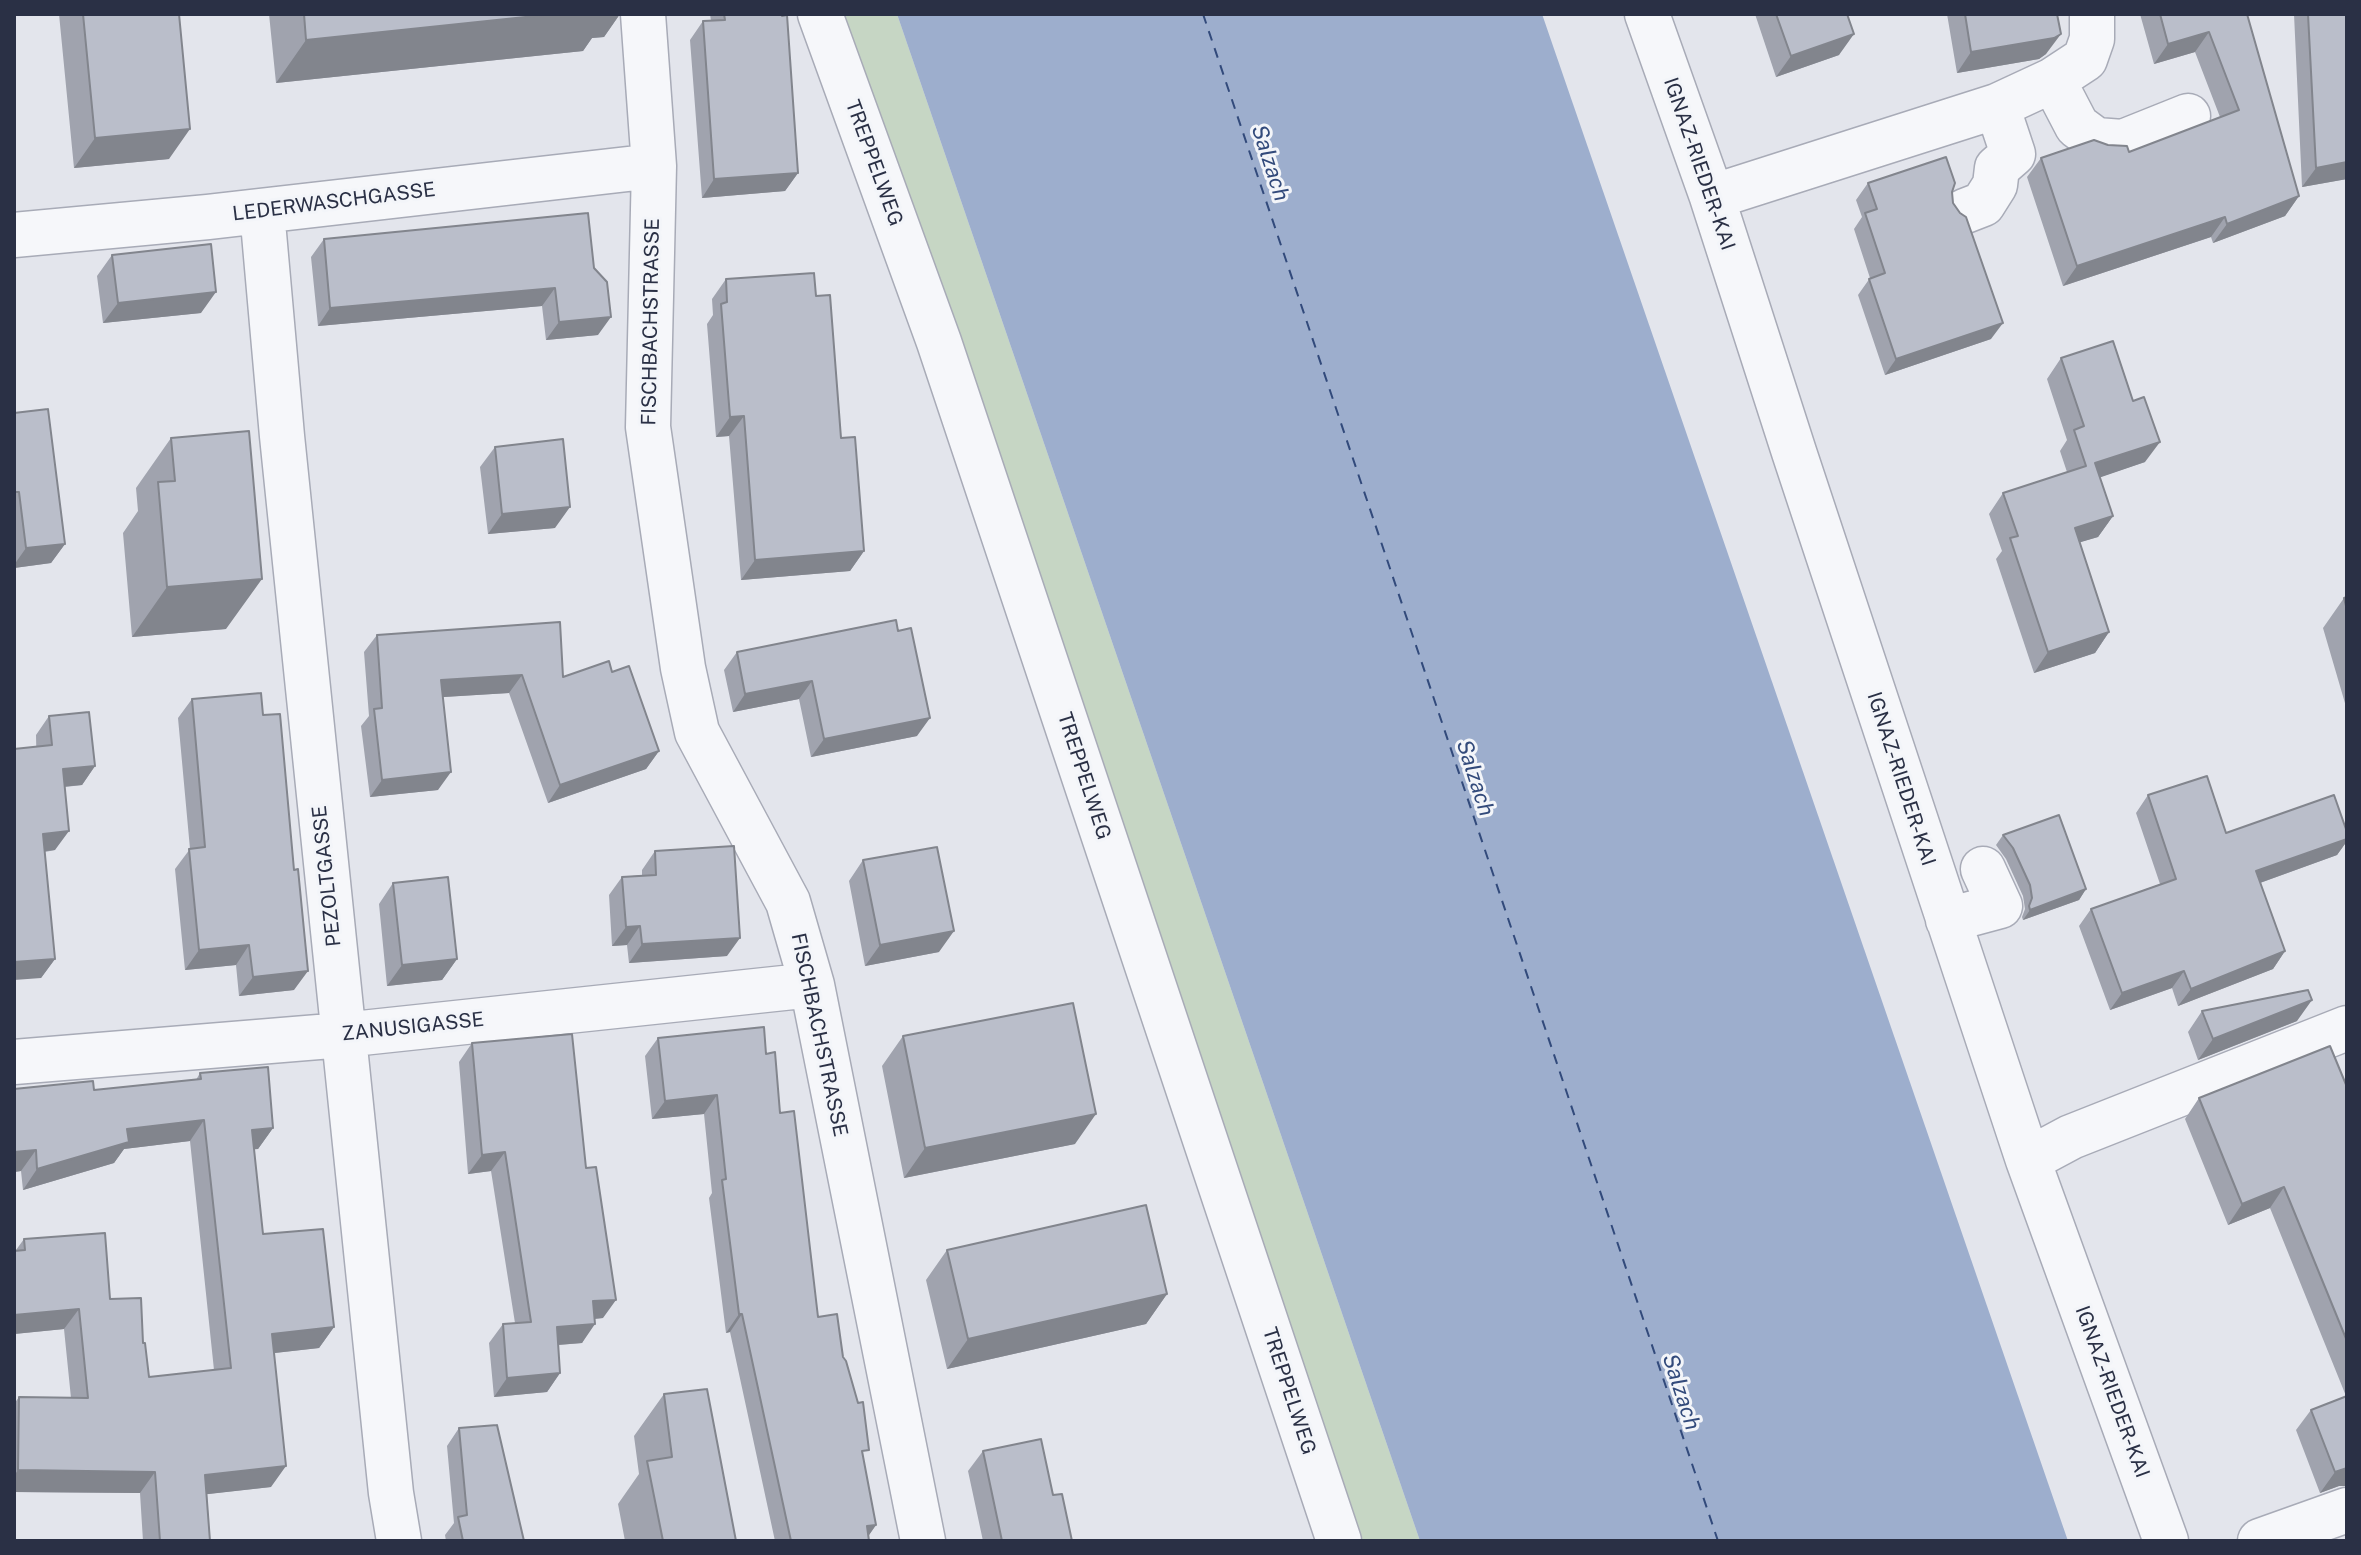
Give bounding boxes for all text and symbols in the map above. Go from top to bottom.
street label: IGNAZ-RIEDER-KAI [1658,74,1740,254]
street label: TREPPELWEG [840,97,908,229]
water label: Salzach [1245,122,1295,204]
street label: LEDERWASCHGASSE [231,178,437,226]
street label: FISCHBACHSTRASSE [637,218,665,426]
street label: IGNAZ-RIEDER-KAI [1862,689,1940,869]
street label: TREPPELWEG [1052,709,1116,843]
water label: Salzach [1450,737,1500,819]
street label: PEZOLTGASSE [308,804,346,948]
street label: FISCHBACHSTRASSE [786,931,852,1139]
street label: ZANUSIGASSE [341,1008,485,1046]
street label: IGNAZ-RIEDER-KAI [2070,1303,2154,1481]
street label: TREPPELWEG [1257,1324,1321,1458]
water label: Salzach [1656,1351,1706,1433]

